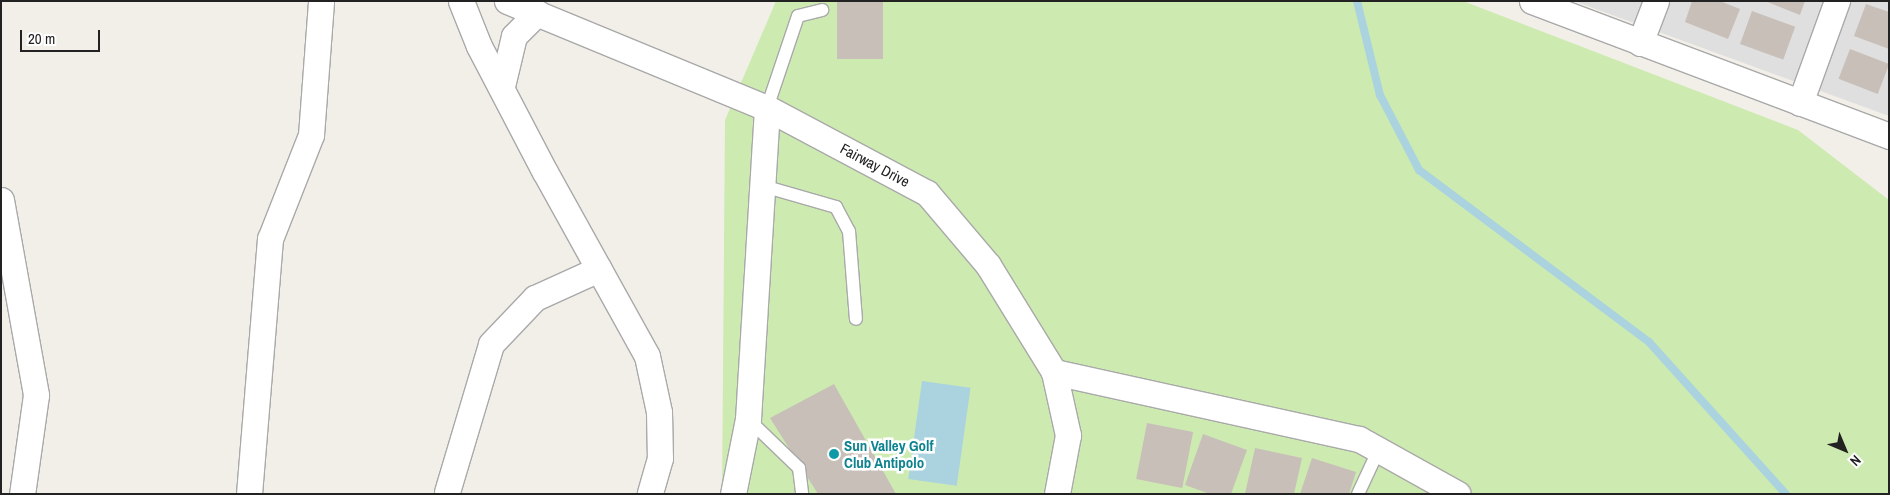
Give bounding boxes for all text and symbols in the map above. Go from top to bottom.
scale bar [22,20,102,52]
text: 20 m [28,28,55,49]
street label: Fairway Drive [837,139,913,191]
north arrow [1820,425,1870,475]
place label: Sun Valley Golf Club Antipolo [844,436,934,471]
marker: Sun Valley Golf Club Antipolo [828,448,840,460]
text: N [1846,451,1865,470]

